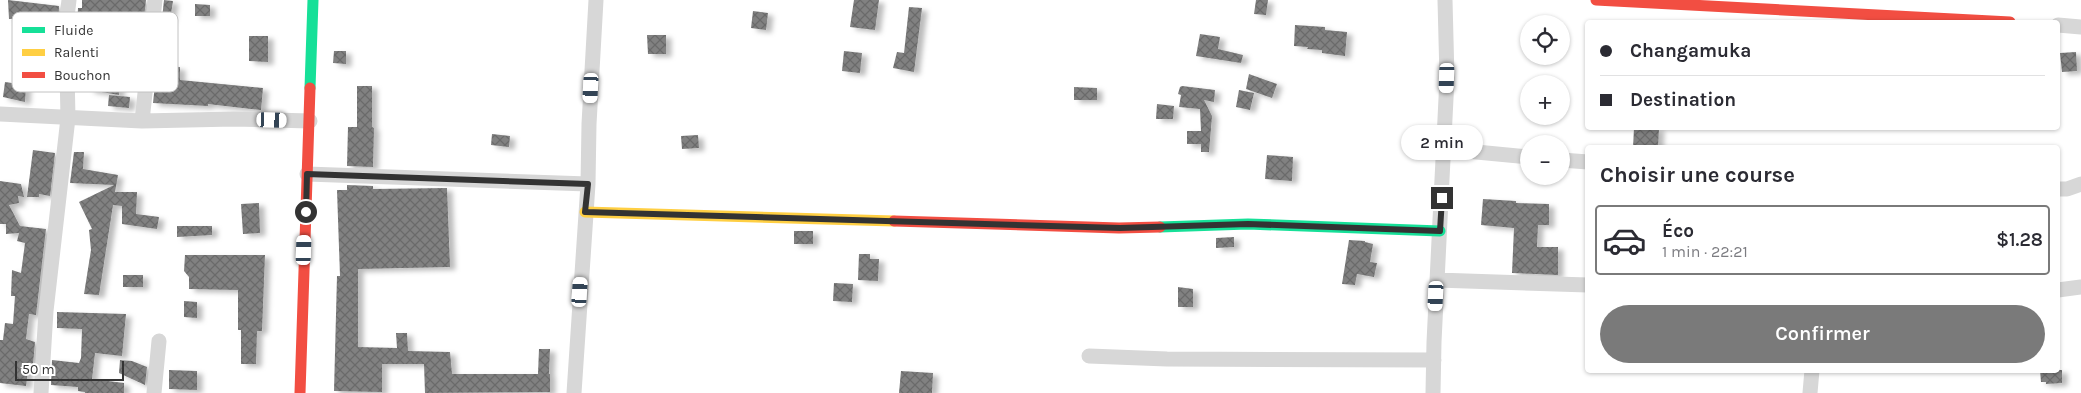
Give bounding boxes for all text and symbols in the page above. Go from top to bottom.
legend [12,12,178,92]
map controls [1520,15,1570,185]
button: locate [1520,15,1570,65]
text: Fluide [54,22,93,39]
text: Changamuka [1630,40,1751,62]
text: Ralenti [54,44,99,61]
car [1438,63,1455,93]
text: Bouchon [54,67,111,84]
car [582,73,599,103]
button: + [1520,75,1570,125]
text: Destination [1630,89,1736,111]
car [256,112,287,128]
callout: 2 min [1401,126,1483,160]
text: 2 min [1420,133,1464,152]
button: − [1520,135,1570,185]
text: Choisir une course [1600,162,1795,188]
route end [1431,187,1453,209]
route start [295,201,317,223]
icon: car [1602,218,1647,263]
text: Éco [1662,220,1694,242]
text: $1.28 [1996,229,2043,251]
car [295,235,312,265]
text: 1 min · 22:21 [1662,242,1748,261]
car [571,277,588,307]
car [1427,281,1444,311]
button: Confirmer [1600,305,2045,363]
scale bar [15,358,124,381]
text: 50 m [22,361,55,378]

